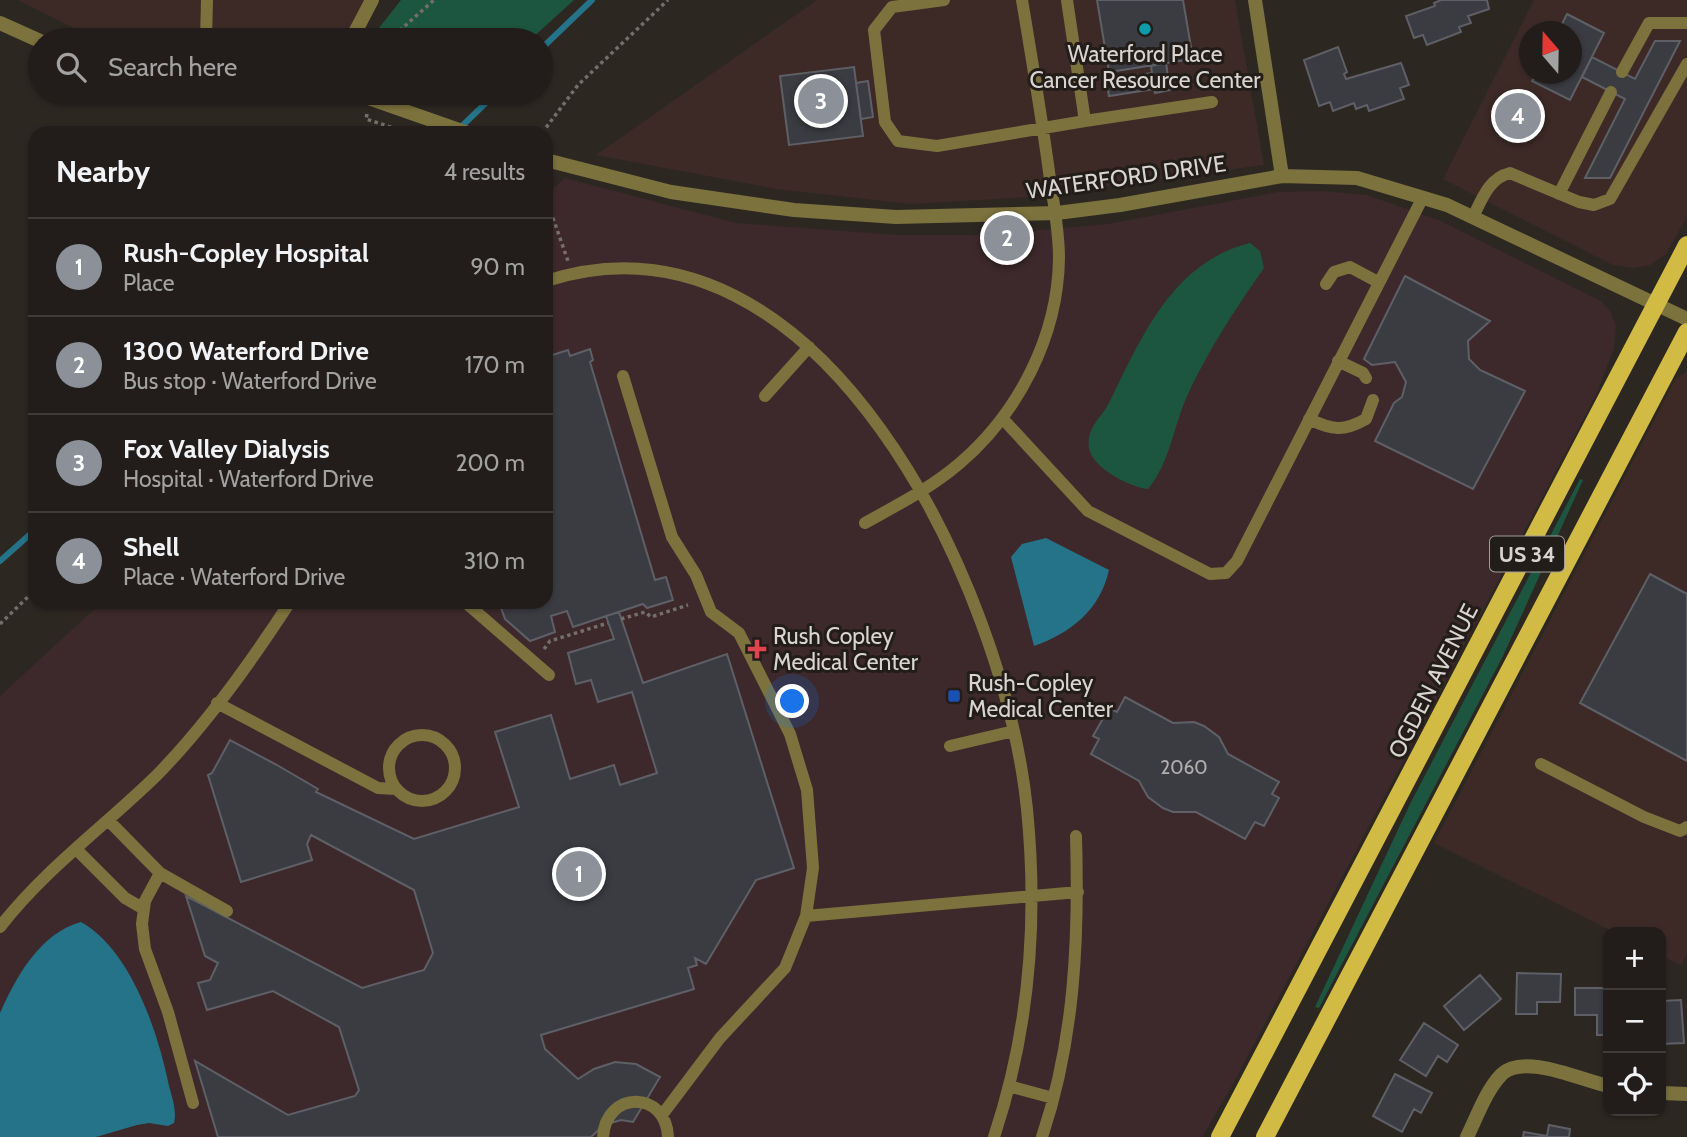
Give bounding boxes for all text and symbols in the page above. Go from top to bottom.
marker: Waterford Place Cancer Resource Center [1137,21,1153,37]
north arrow [1519,21,1582,84]
search box [28,28,553,105]
place label: Waterford Place Cancer Resource Center [1029,40,1261,94]
icon: search [52,48,90,86]
text: Search here [108,51,237,83]
pin: 3 [798,75,844,127]
pin: 4 [1495,90,1541,142]
street label: WATERFORD DRIVE [1024,149,1228,205]
text: Nearby [56,153,150,190]
text: 4 results [444,158,525,186]
pin: 2 [984,212,1030,264]
text: Rush-Copley Hospital [123,237,369,269]
text: 1 [75,253,83,281]
text: 90 m [471,253,525,281]
text: Place [123,269,175,297]
text: 1300 Waterford Drive [123,335,369,367]
text: 2 [73,351,85,379]
text: 170 m [465,351,525,379]
text: Bus stop · Waterford Drive [123,367,377,395]
text: Fox Valley Dialysis [123,433,330,465]
text: 3 [73,449,85,477]
text: 200 m [455,449,525,477]
text: Hospital · Waterford Drive [123,465,374,493]
text: Shell [123,531,179,563]
road number: US 34 [1490,536,1564,572]
text: 4 [72,547,86,575]
text: 310 m [464,547,525,575]
text: Place · Waterford Drive [123,563,345,591]
street label: OGDEN AVENUE [1382,599,1484,763]
place label: Rush Copley Medical Center [773,622,919,676]
marker: Rush Copley Medical Center [747,639,767,659]
place label: Rush-Copley Medical Center [968,669,1114,723]
your location [775,684,809,718]
marker: Rush-Copley Medical Center [946,688,962,704]
house number: 2060 [1160,756,1208,779]
pin: 1 [556,848,602,900]
map controls [1603,927,1666,1116]
button: + [1603,927,1666,990]
button: − [1603,990,1666,1053]
button: locate [1603,1053,1666,1116]

